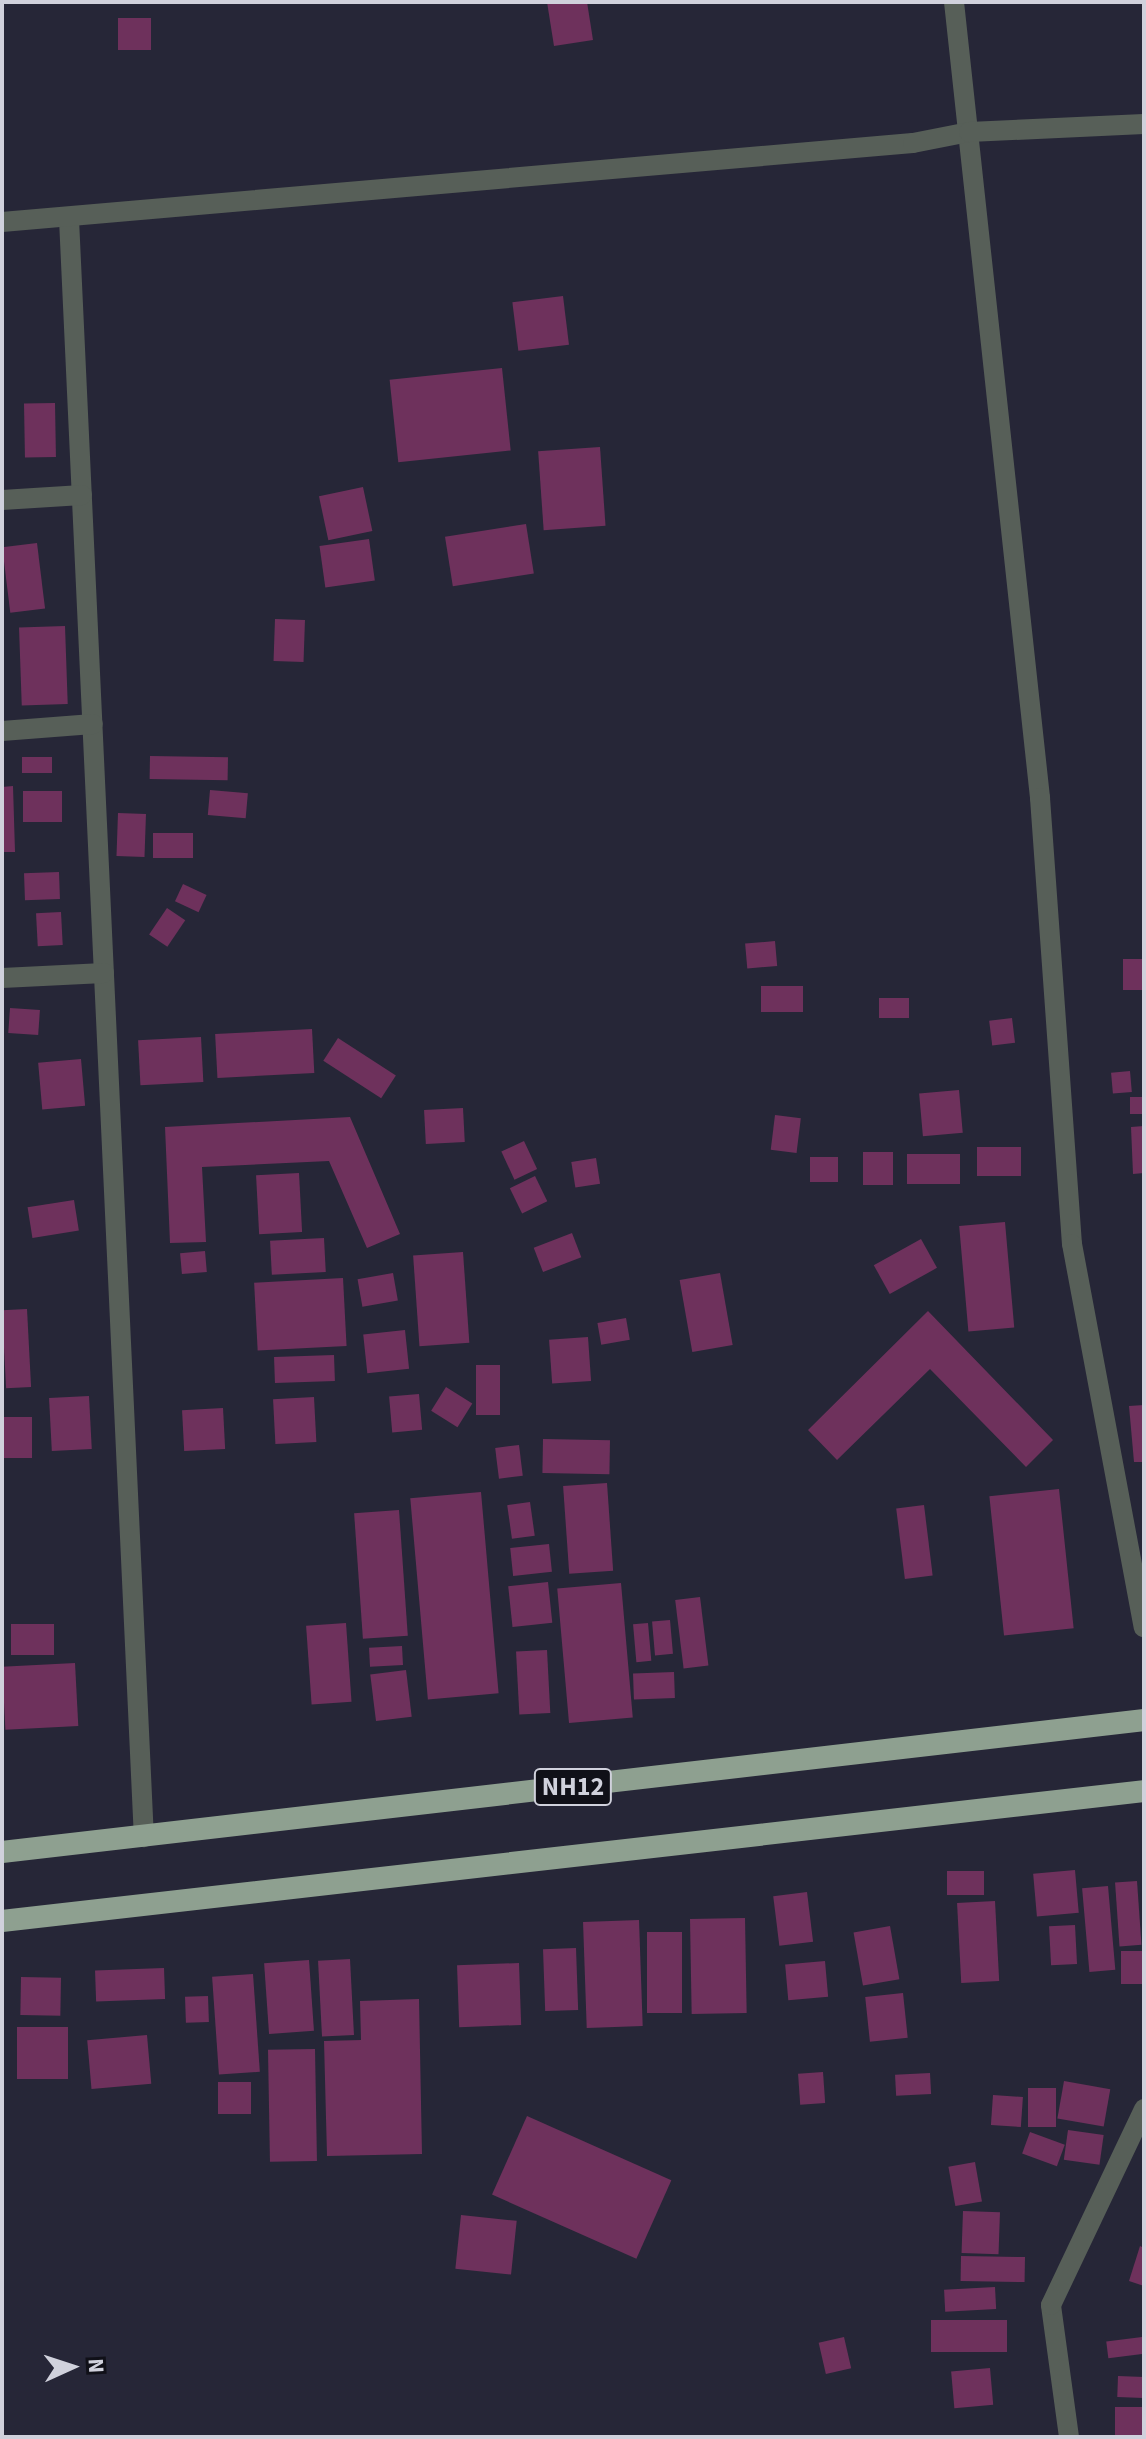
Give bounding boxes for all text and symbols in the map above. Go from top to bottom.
road number: NH12 [533,1765,613,1809]
north arrow [32,2327,112,2407]
text: N [80,2358,112,2374]

